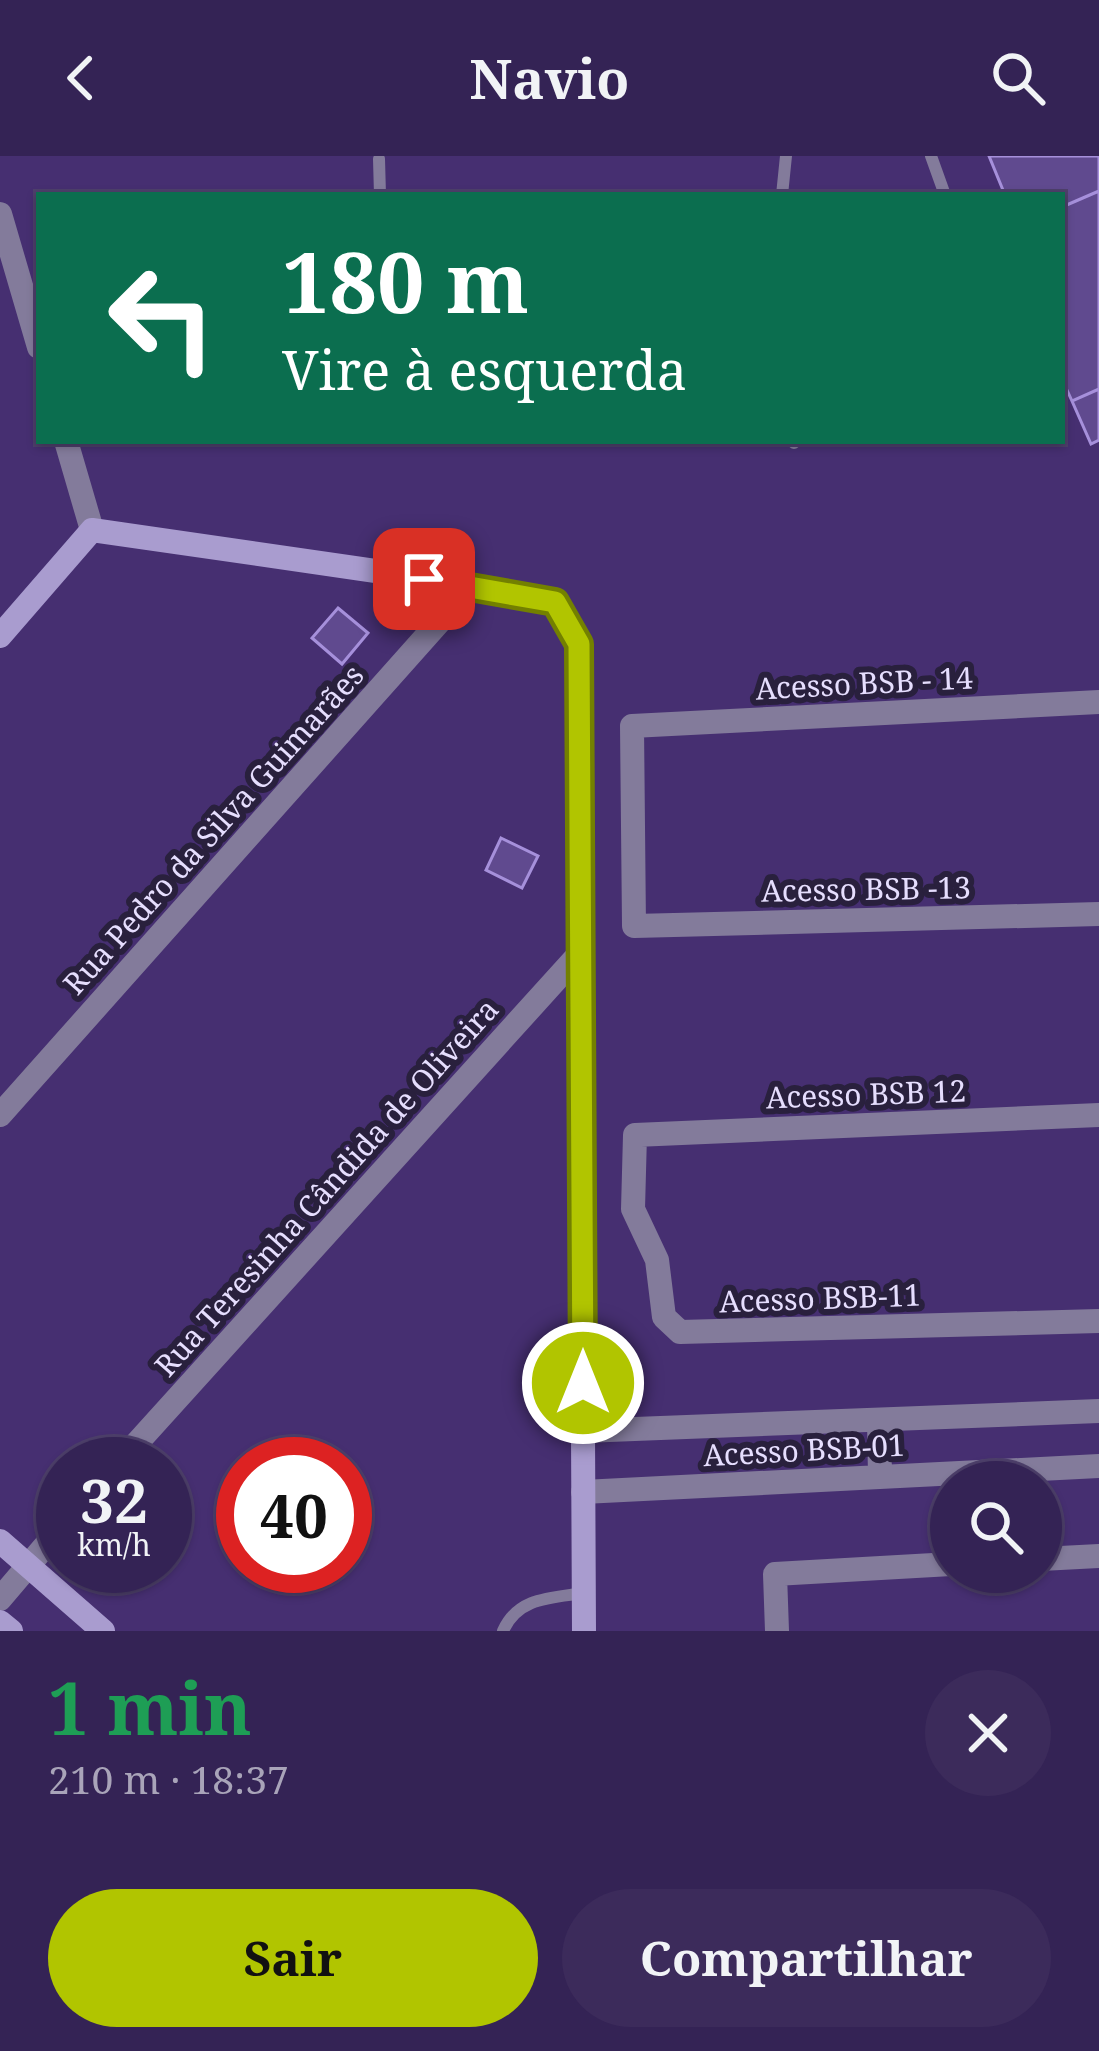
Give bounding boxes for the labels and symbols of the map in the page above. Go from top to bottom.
pin [373,528,475,630]
street label: Rua Pedro da Silva Guimarães [53,655,372,1003]
street label: Acesso BSB - 14 [754,656,974,709]
street label: Acesso BSB -13 [761,866,971,911]
street label: Rua Teresinha Cândida de Oliveira [145,989,507,1385]
street label: Acesso BSB 12 [765,1070,967,1117]
street label: Acesso BSB-11 [718,1273,922,1322]
position arrow [520,1320,646,1446]
street label: Acesso BSB-01 [702,1424,906,1475]
speed limit sign: 40 [216,1437,372,1593]

